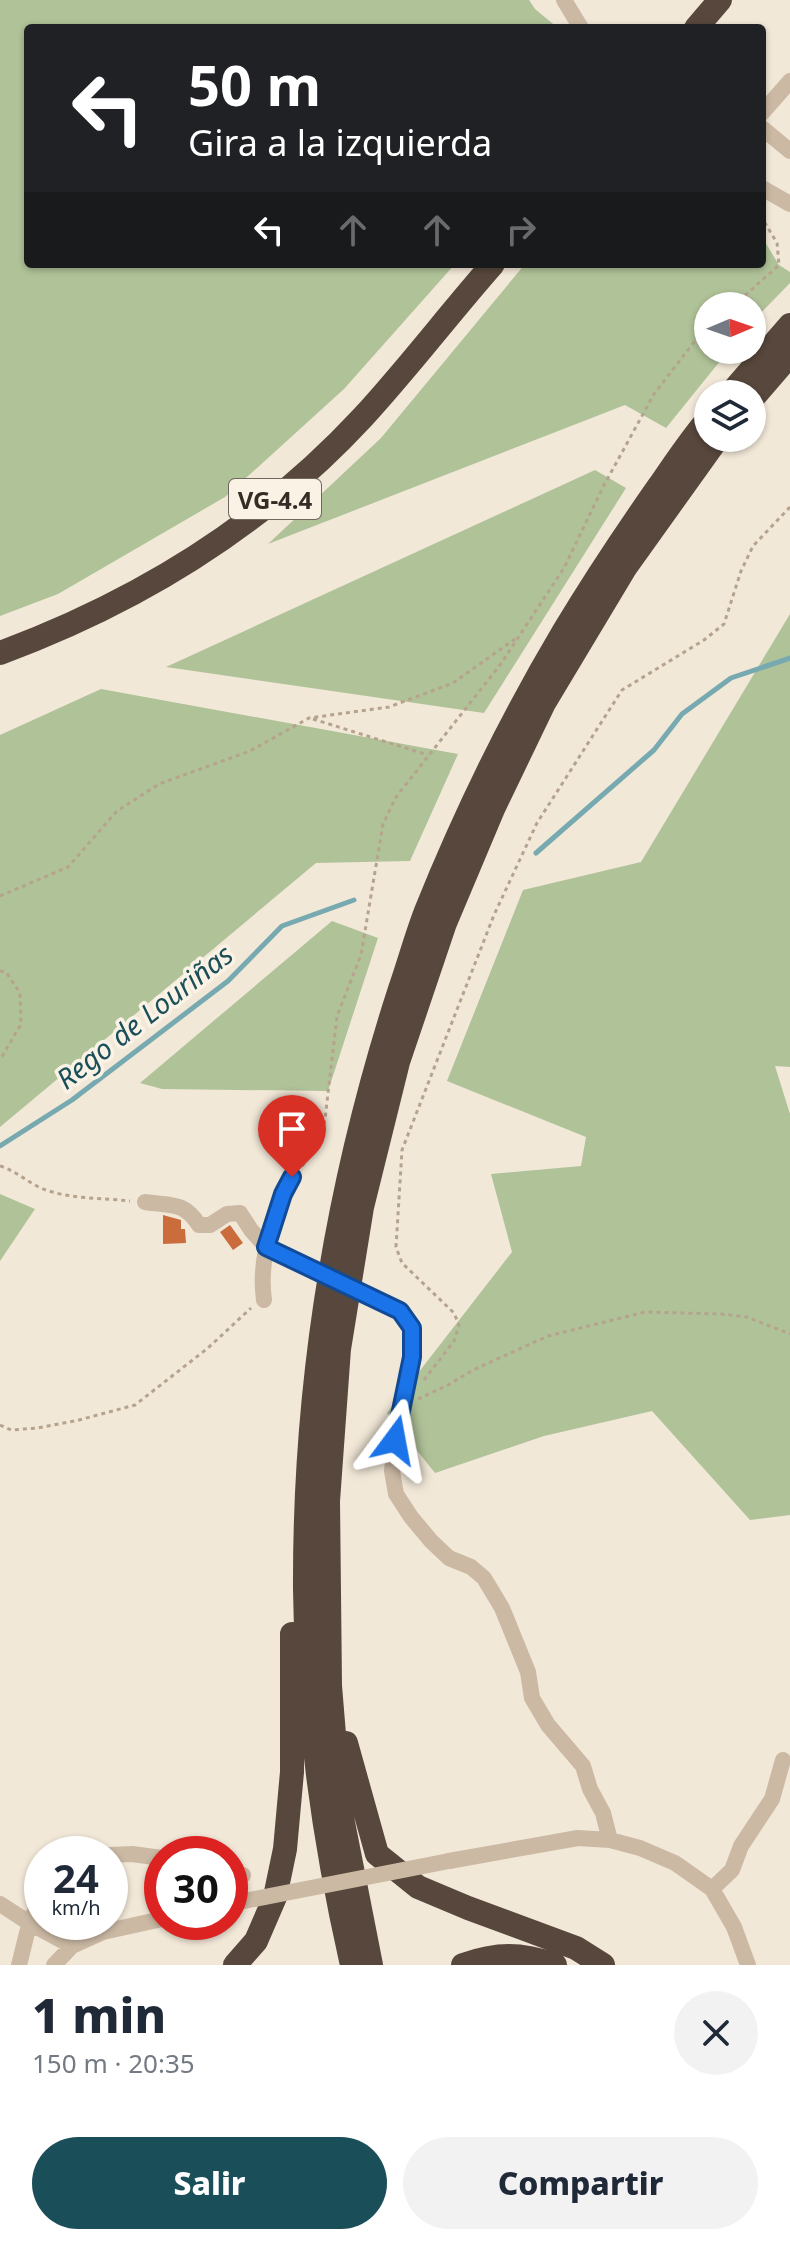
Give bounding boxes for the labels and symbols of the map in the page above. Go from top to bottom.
north arrow [694,292,766,364]
road number: VG-4.4 [229,479,321,519]
water label: Rego de Louriñas [48,935,240,1097]
pin [258,1095,326,1177]
position arrow [353,1398,437,1482]
speed limit sign: 30 [144,1836,248,1940]

